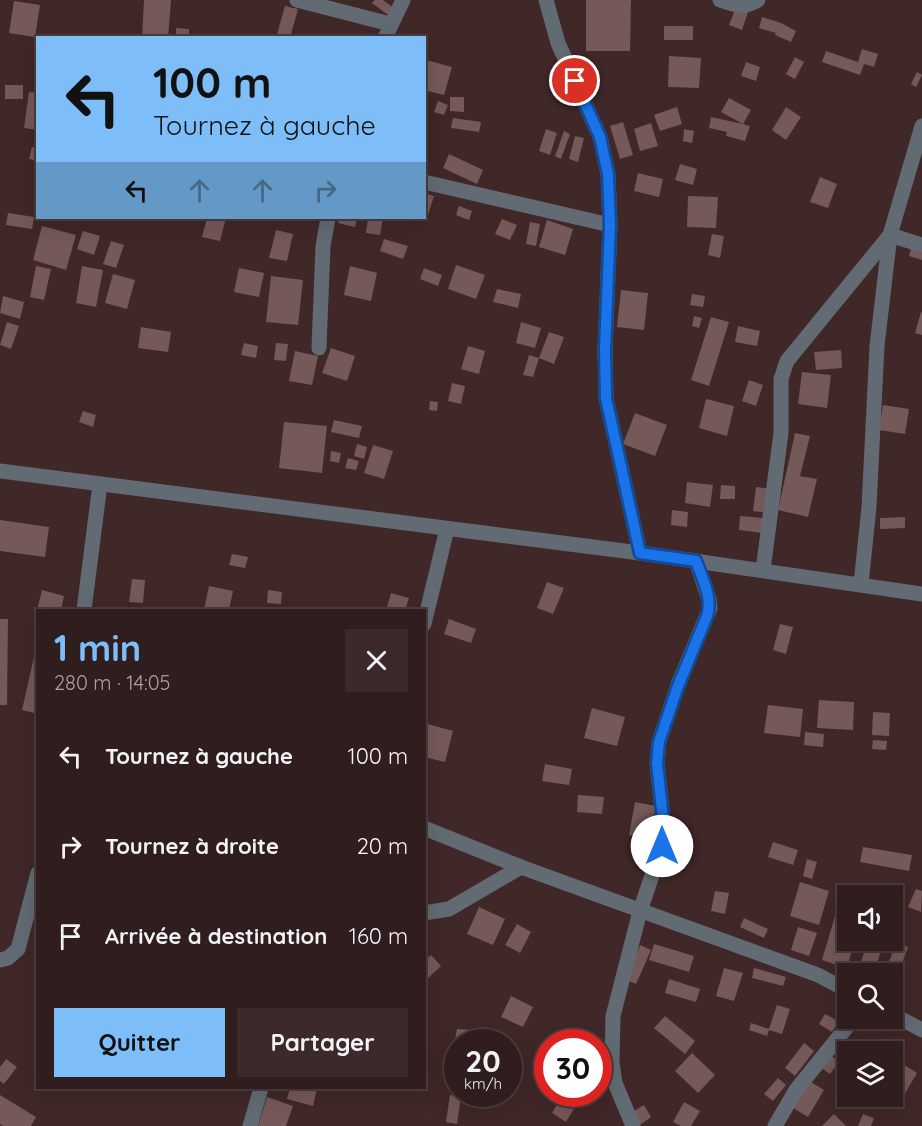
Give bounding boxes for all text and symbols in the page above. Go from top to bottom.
pin [549,55,600,106]
text: 100 m [153,56,271,109]
icon: left [54,60,132,138]
icon: arrive [558,64,591,97]
text: Tournez à gauche [153,108,376,142]
icon: left [120,174,153,207]
icon: ahead [183,174,216,207]
icon: ahead [246,174,279,207]
icon: right [309,174,342,207]
text: 1 min [54,625,141,670]
button: close [345,629,408,692]
text: 280 m · 14:05 [54,670,170,695]
icon: left [54,740,87,773]
text: Tournez à gauche [105,742,293,770]
text: 100 m [348,742,408,770]
position arrow [630,814,694,878]
icon: right [54,830,87,863]
text: Tournez à droite [105,832,279,860]
text: 20 m [357,832,408,860]
map controls [837,885,903,1107]
button: sound [837,885,903,951]
icon: arrive [54,920,87,953]
text: Arrivée à destination [105,922,327,950]
text: 160 m [349,922,408,950]
button: search [837,963,903,1029]
button: Quitter [54,1008,225,1077]
button: Partager [237,1008,408,1077]
speed limit sign: 30 [534,1029,612,1107]
button: layers [837,1041,903,1107]
text: 20 [465,1042,501,1080]
text: km/h [464,1074,502,1093]

